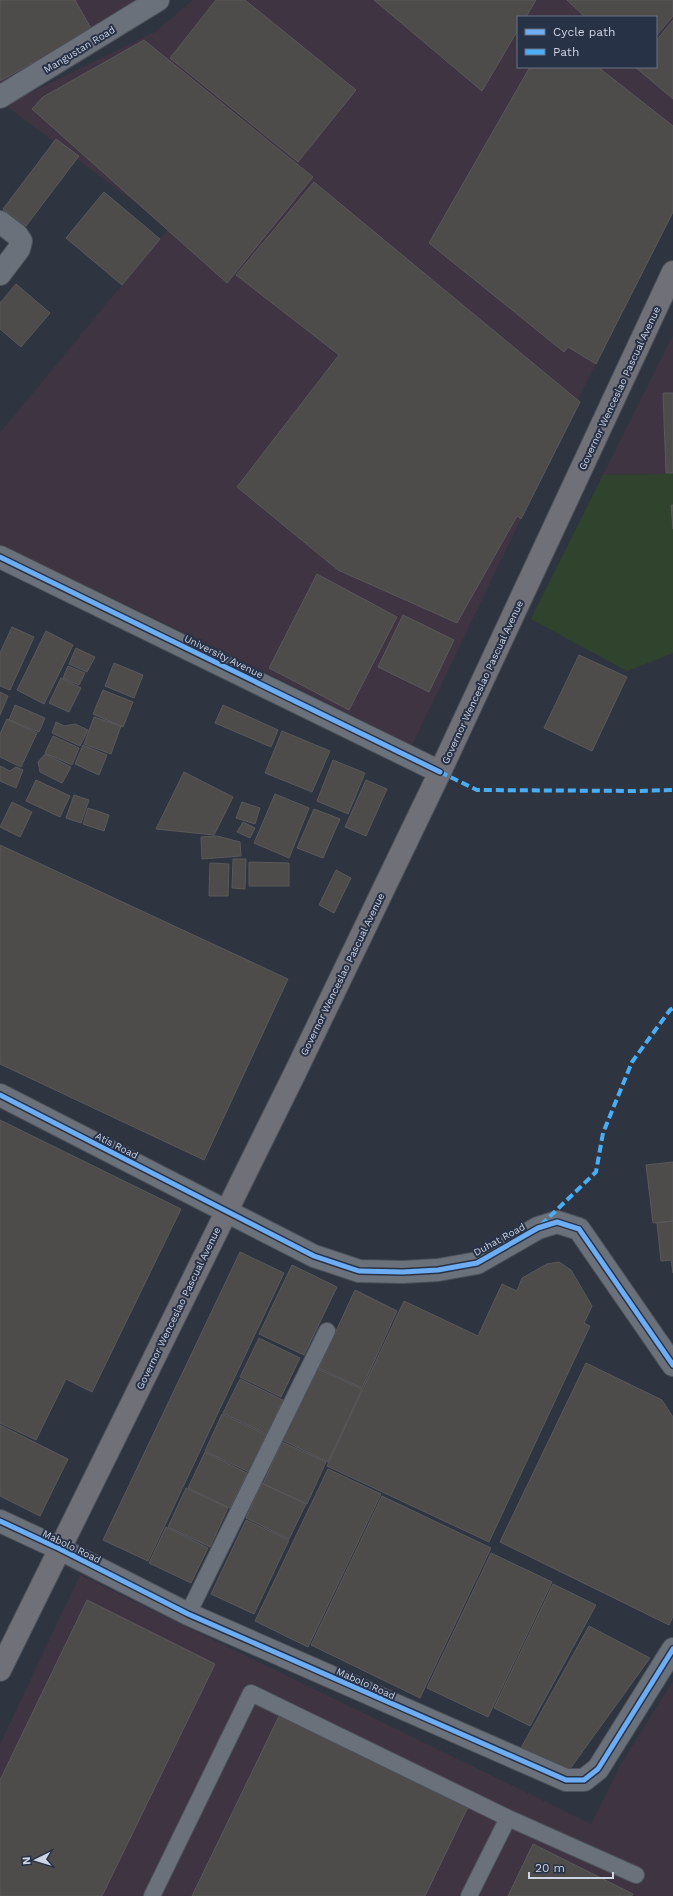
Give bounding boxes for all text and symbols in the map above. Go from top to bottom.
legend [517,16,657,68]
street label: Mangustan Road [42,24,117,75]
text: Cycle path [553,25,615,39]
text: Path [553,45,579,59]
street label: Governor Wenceslao Pascual Avenue [577,305,662,472]
street label: Governor Wenceslao Pascual Avenue [440,599,525,766]
street label: University Avenue [183,633,265,680]
street label: Governor Wenceslao Pascual Avenue [298,891,387,1057]
street label: Atis Road [94,1130,140,1161]
street label: Duhat Road [472,1221,527,1258]
street label: Governor Wenceslao Pascual Avenue [134,1225,223,1391]
street label: Mabolo Road [41,1528,103,1565]
street label: Mabolo Road [335,1666,397,1701]
north arrow [16,1840,56,1880]
scale bar [529,1854,613,1880]
text: N [20,1856,33,1865]
text: 20 m [535,1861,565,1875]

